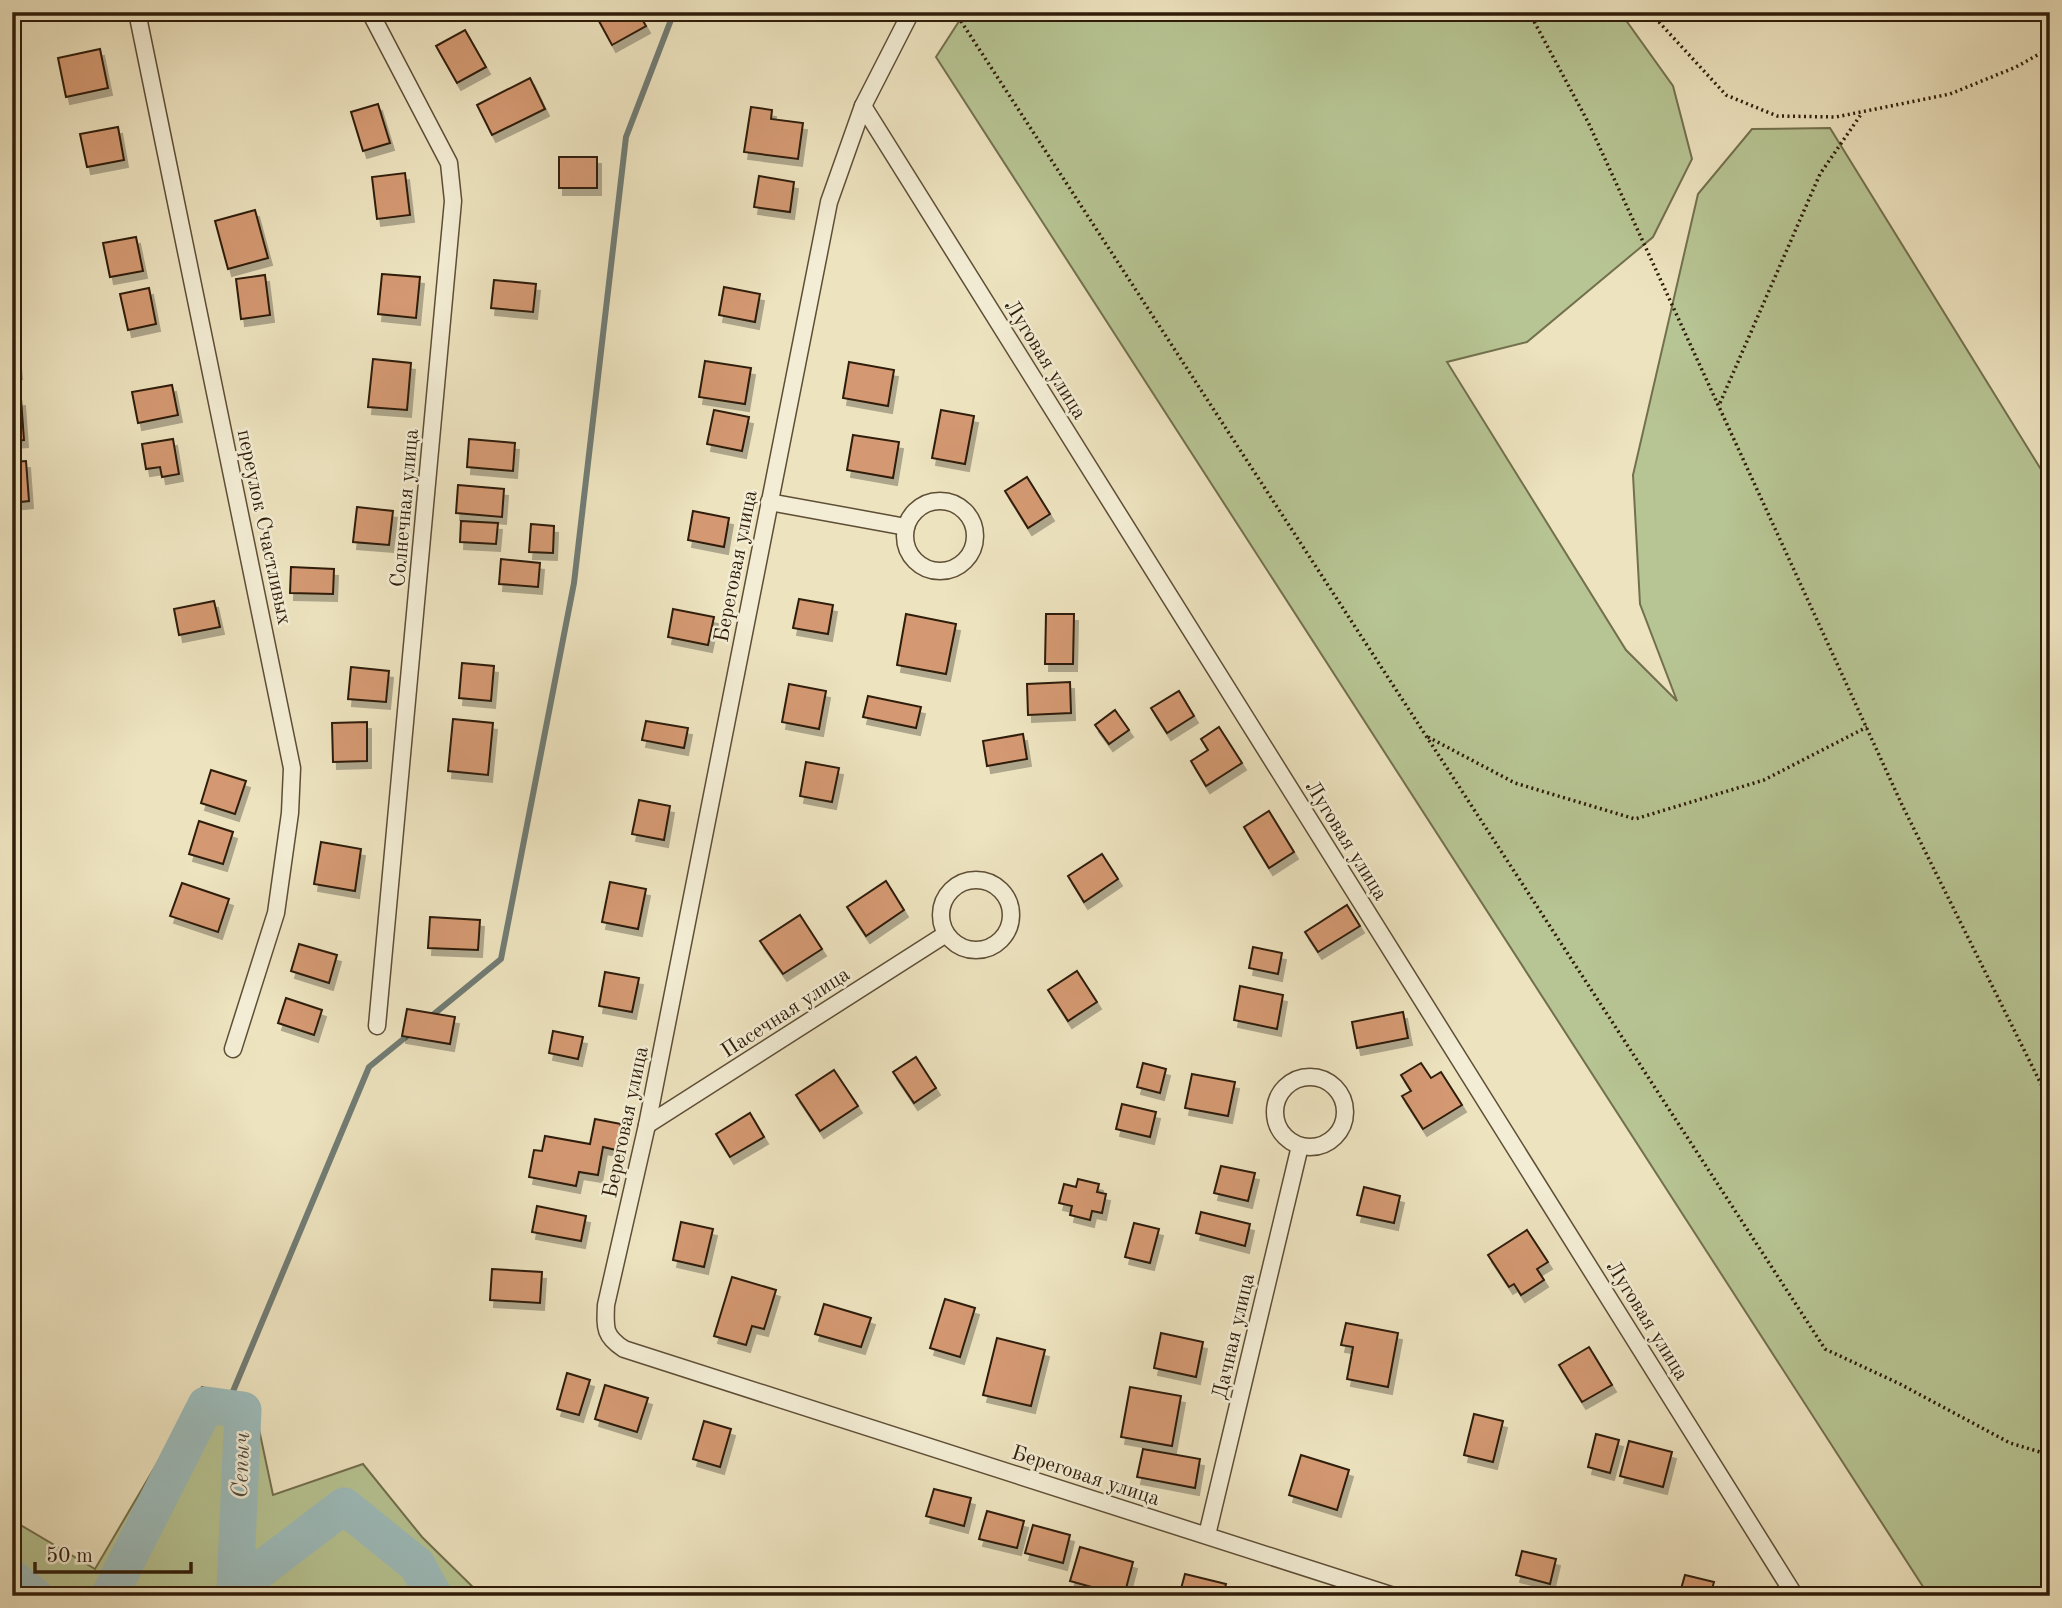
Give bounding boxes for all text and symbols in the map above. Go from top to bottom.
street label: Луговая улица [1000,296,1090,423]
street label: переулок Счастливых [233,428,295,627]
street label: Солнечная улица [388,428,423,588]
street label: Береговая улица [711,488,762,644]
street label: Луговая улица [1301,777,1391,904]
street label: Пасечная улица [718,964,854,1063]
street label: Береговая улица [600,1045,653,1200]
street label: Луговая улица [1602,1257,1692,1384]
street label: Дачная улица [1210,1271,1259,1401]
water label: Сепыч [229,1431,254,1499]
street label: Береговая улица [1009,1443,1162,1510]
scale bar [35,1531,191,1575]
text: 50 m [46,1546,93,1567]

